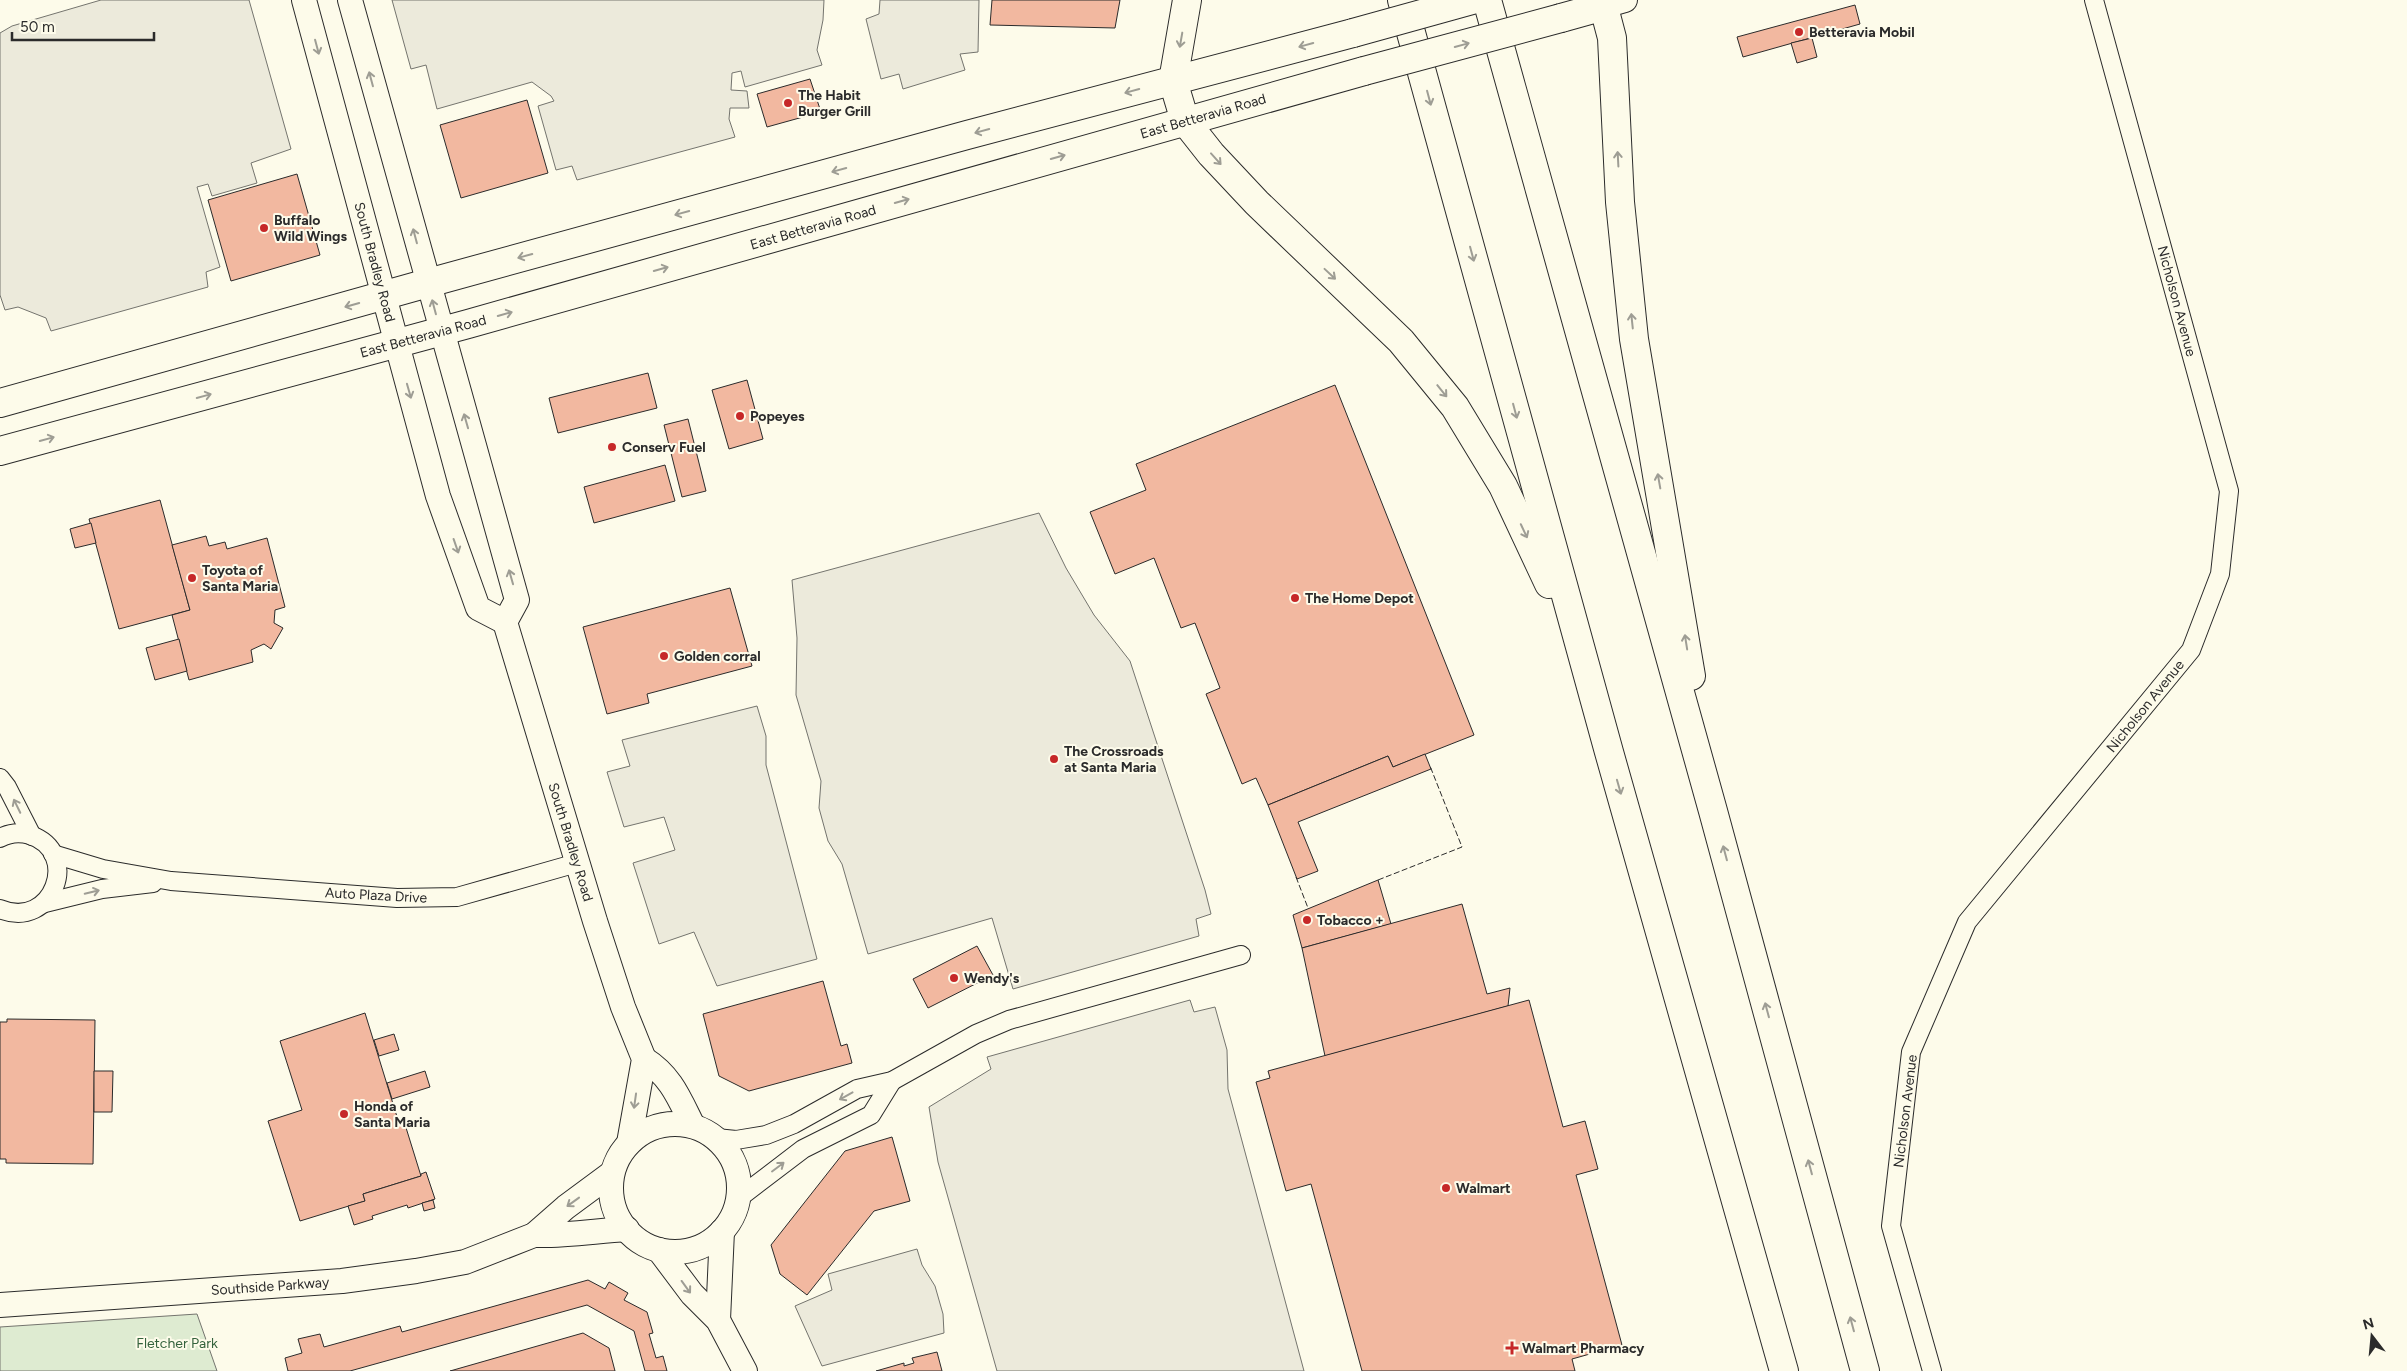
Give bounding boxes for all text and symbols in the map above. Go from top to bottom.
scale bar [12,10,155,42]
text: 50 m [20,18,55,36]
place label: Betteravia Mobil [1809,24,1915,41]
marker: Betteravia Mobil [1793,26,1805,38]
one-way arrow [1175,32,1185,48]
one-way arrow [312,39,322,55]
one-way arrow [1453,40,1469,49]
one-way arrow [1298,41,1314,50]
one-way arrow [366,71,376,87]
place label: The Habit Burger Grill [798,87,871,120]
one-way arrow [1124,87,1140,97]
one-way arrow [1424,89,1434,105]
street label: East Betteravia Road [1138,90,1268,143]
marker: The Habit Burger Grill [782,97,794,109]
one-way arrow [974,126,990,136]
one-way arrow [1613,151,1622,167]
one-way arrow [1050,152,1066,162]
one-way arrow [1210,152,1222,165]
one-way arrow [831,166,847,175]
one-way arrow [893,196,909,206]
street label: South Bradley Road [350,200,399,324]
street label: East Betteravia Road [748,201,878,254]
one-way arrow [674,209,690,218]
place label: Buffalo Wild Wings [274,212,347,245]
marker: Buffalo Wild Wings [258,222,270,234]
one-way arrow [409,228,419,244]
street label: Nicholson Avenue [2154,244,2200,359]
one-way arrow [1468,246,1477,262]
one-way arrow [518,251,534,261]
one-way arrow [653,264,669,274]
one-way arrow [1324,268,1337,280]
one-way arrow [429,299,438,315]
one-way arrow [345,301,361,310]
one-way arrow [496,308,512,318]
street label: East Betteravia Road [358,311,488,362]
one-way arrow [1627,313,1637,329]
one-way arrow [405,382,414,398]
one-way arrow [1437,384,1447,398]
one-way arrow [195,391,211,400]
one-way arrow [1511,403,1520,419]
place label: Popeyes [750,408,805,425]
marker: Popeyes [734,410,746,422]
one-way arrow [461,413,471,429]
one-way arrow [39,433,55,443]
place label: Conserv Fuel [622,439,706,456]
marker: Conserv Fuel [606,441,618,453]
one-way arrow [1654,474,1664,490]
one-way arrow [1520,523,1530,538]
one-way arrow [452,538,461,553]
place label: Toyota of Santa Maria [202,562,278,595]
one-way arrow [505,570,515,586]
marker: Toyota of Santa Maria [186,572,198,584]
place label: The Home Depot [1305,590,1414,607]
marker: The Home Depot [1289,592,1301,604]
one-way arrow [1680,634,1690,650]
place label: Golden corral [674,648,761,665]
marker: Golden corral [658,650,670,662]
street label: Nicholson Avenue [2103,656,2188,756]
place label: The Crossroads at Santa Maria [1064,743,1164,776]
marker: The Crossroads at Santa Maria [1048,753,1060,765]
one-way arrow [1614,778,1624,794]
street label: South Bradley Road [544,781,597,904]
one-way arrow [12,799,21,814]
one-way arrow [1719,846,1729,862]
street label: Auto Plaza Drive [324,884,428,907]
one-way arrow [84,887,100,896]
place label: Tobacco + [1317,912,1384,929]
marker: Tobacco + [1301,914,1313,926]
place label: Wendy's [964,970,1020,987]
marker: Wendy's [948,972,960,984]
one-way arrow [1762,1003,1771,1019]
street label: Nicholson Avenue [1890,1053,1921,1169]
one-way arrow [839,1091,853,1101]
one-way arrow [630,1093,640,1109]
place label: Honda of Santa Maria [354,1098,430,1131]
marker: Honda of Santa Maria [338,1108,350,1120]
one-way arrow [1804,1160,1814,1176]
one-way arrow [771,1162,785,1172]
place label: Walmart [1456,1180,1511,1197]
marker: Walmart [1440,1182,1452,1194]
one-way arrow [566,1197,580,1207]
street label: Southside Parkway [210,1274,330,1299]
one-way arrow [681,1280,691,1294]
north arrow [2347,1311,2397,1361]
text: N [2361,1314,2376,1334]
one-way arrow [1847,1316,1856,1332]
park label: Fletcher Park [136,1335,218,1352]
place label: Walmart Pharmacy [1522,1340,1645,1357]
marker: Walmart Pharmacy [1506,1342,1518,1354]

